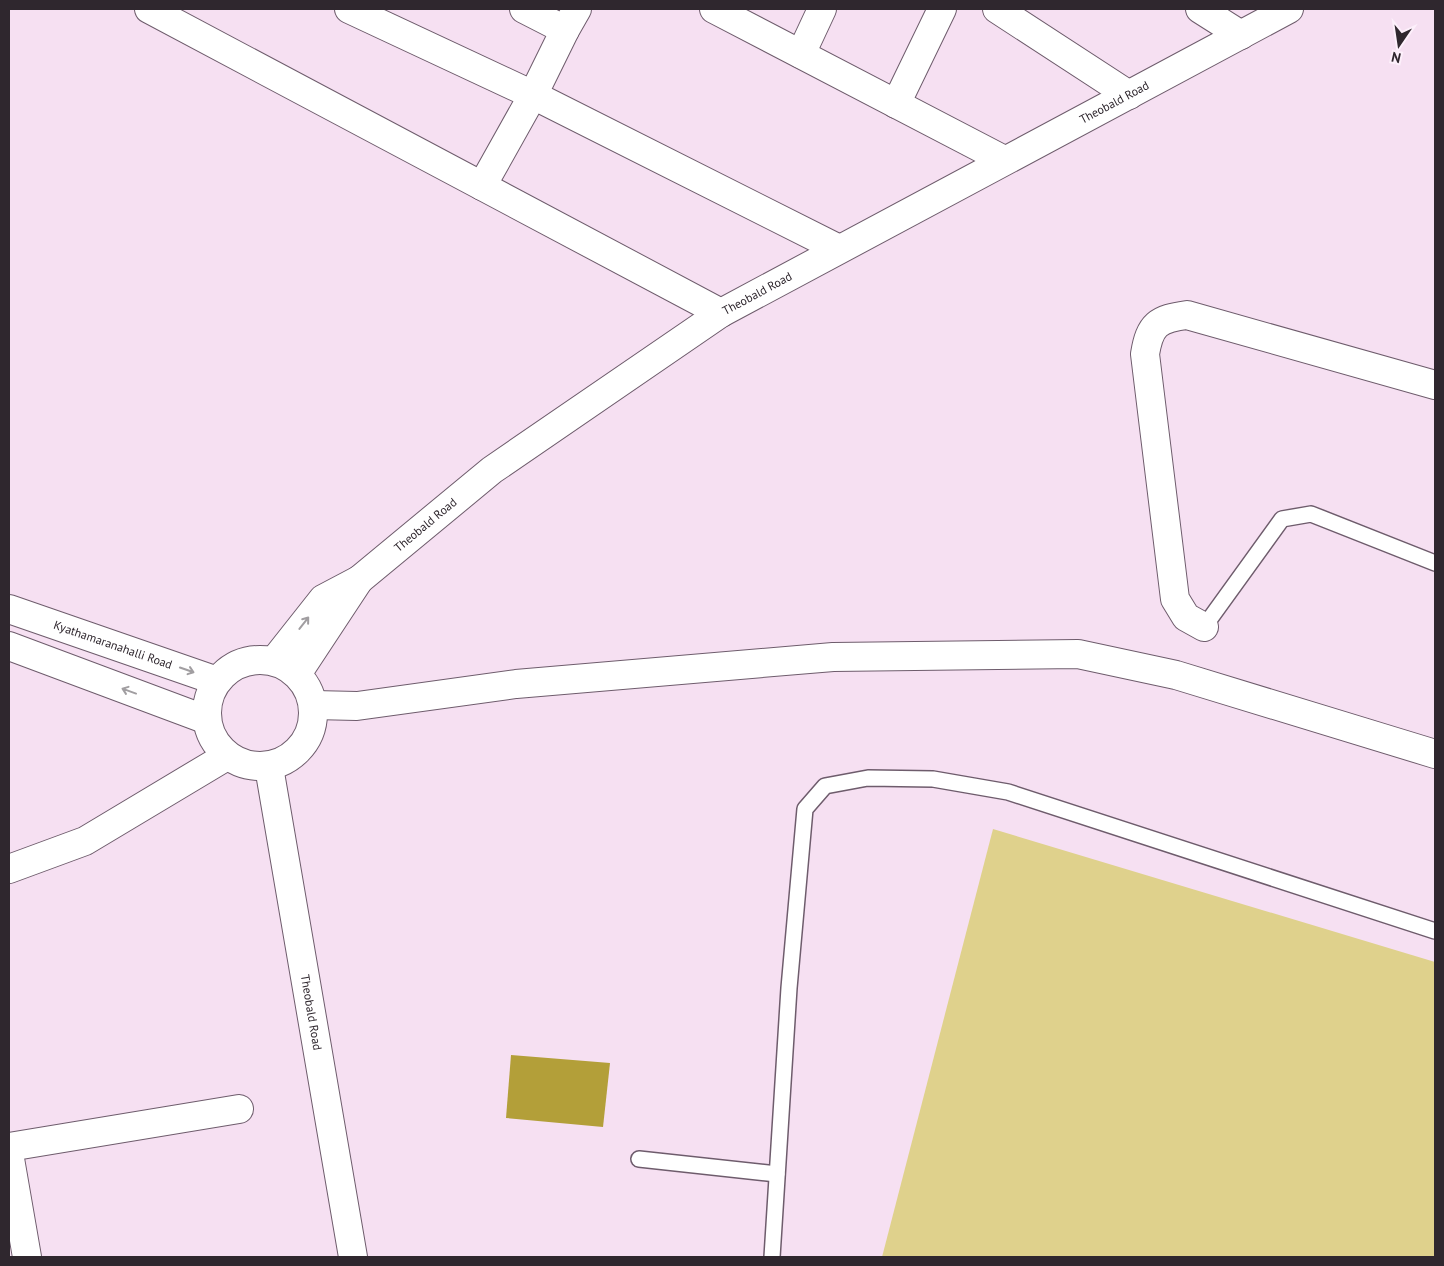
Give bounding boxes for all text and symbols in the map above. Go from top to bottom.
north arrow [1374,20,1424,70]
text: N [1390,48,1403,67]
street label: Theobald Road [1077,77,1151,127]
street label: Theobald Road [720,268,794,318]
street label: Theobald Road [391,494,460,555]
street label: Kyathamaranahalli Road [52,617,174,672]
one-way arrow [298,617,309,630]
one-way arrow [179,666,195,676]
one-way arrow [121,686,137,695]
street label: Theobald Road [298,973,325,1051]

